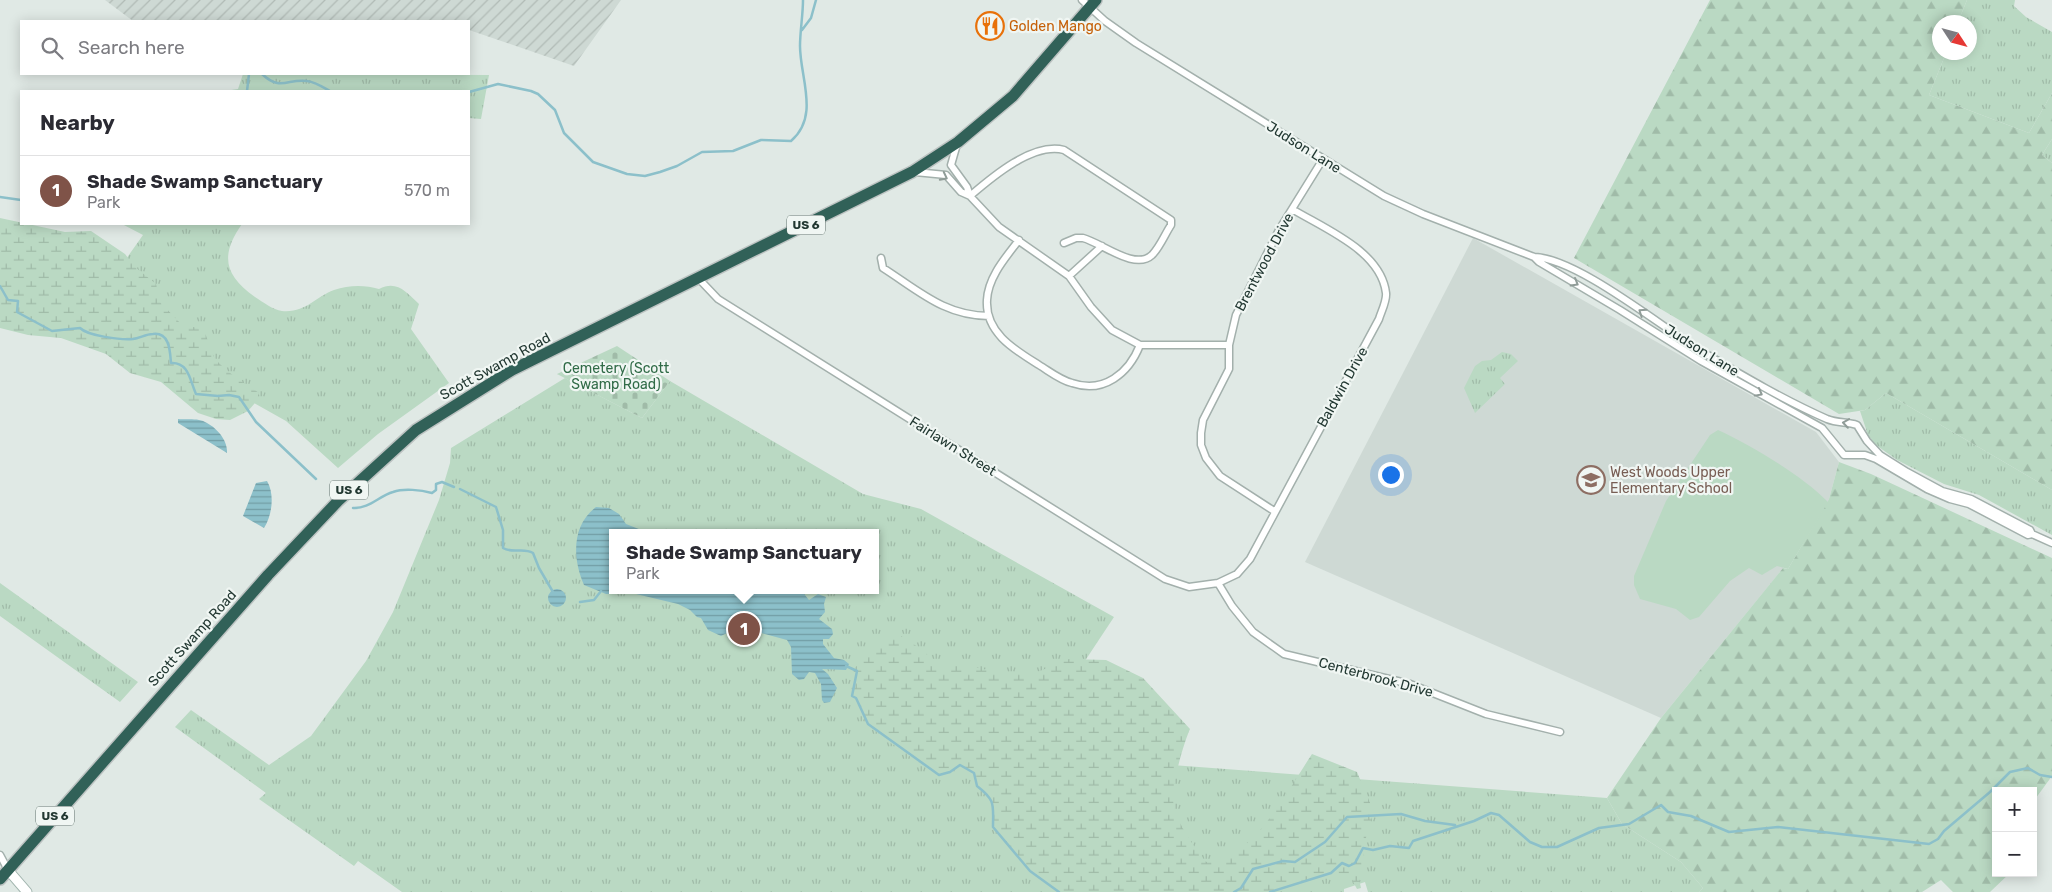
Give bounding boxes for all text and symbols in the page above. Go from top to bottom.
restaurant icon: Golden Mango [975,11,1005,41]
north arrow [1932,15,1977,60]
place label: Golden Mango [1009,18,1102,35]
search box [20,20,470,75]
icon: search [38,34,66,62]
text: Search here [78,36,185,59]
text: Nearby [40,110,115,135]
street label: Judson Lane [1263,118,1344,177]
text: Shade Swamp Sanctuary [87,170,323,193]
one-way arrow [939,171,948,181]
text: 1 [52,181,60,200]
text: 570 m [404,181,450,200]
text: Park [87,193,120,212]
street label: Brentwood Drive [1231,210,1298,314]
road number: US 6 [787,216,825,234]
one-way arrow [1569,277,1578,287]
one-way arrow [1639,309,1648,318]
street label: Judson Lane [1661,321,1742,380]
street label: Scott Swamp Road [437,329,553,404]
street label: Baldwin Drive [1313,344,1372,430]
park label: Cemetery (Scott Swamp Road) [563,360,670,393]
one-way arrow [1754,387,1763,397]
street label: Fairlawn Street [906,413,1000,480]
one-way arrow [1841,418,1849,429]
your location [1378,462,1404,488]
place label: West Woods Upper Elementary School [1610,464,1732,497]
school or university icon: West Woods Upper Elementary School [1576,465,1606,495]
road number: US 6 [330,480,368,500]
popup [609,529,879,594]
text: Shade Swamp Sanctuary [626,541,862,564]
text: Park [626,564,659,583]
street label: Scott Swamp Road [145,587,240,690]
pin: 1 [728,610,760,648]
street label: Centerbrook Drive [1317,654,1435,701]
map controls [1992,787,2037,877]
button: + [1992,787,2037,832]
road number: US 6 [36,806,74,826]
button: − [1992,832,2037,877]

